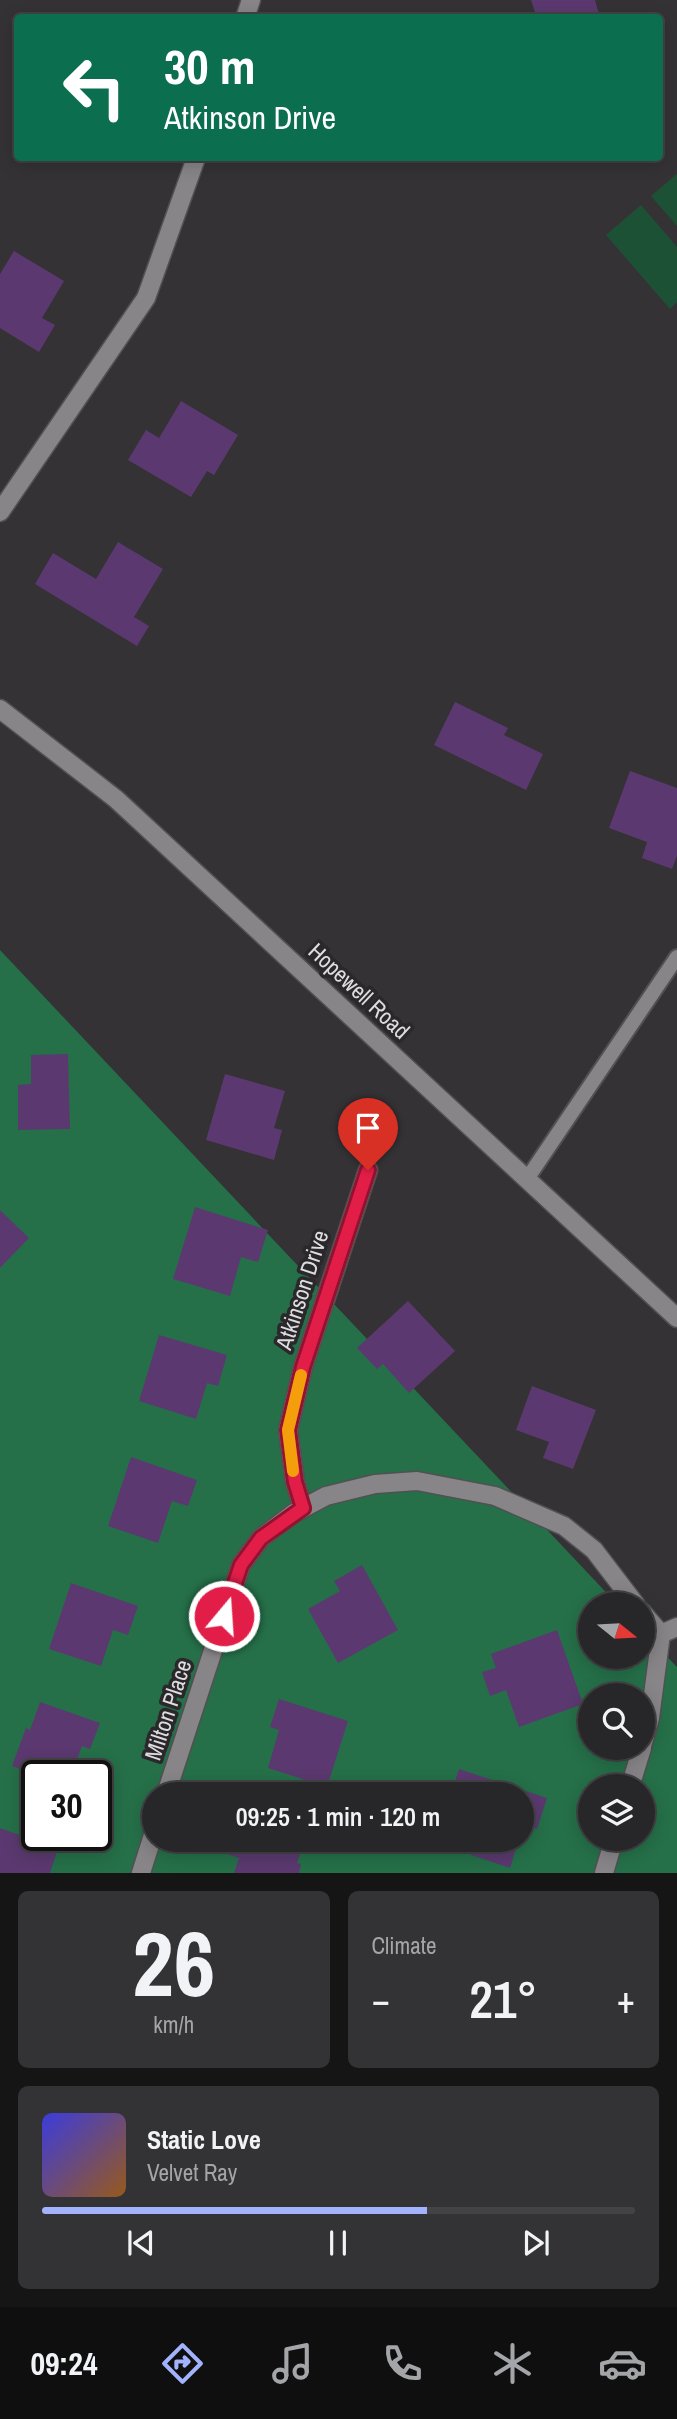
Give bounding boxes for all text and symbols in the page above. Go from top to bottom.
text: 30 m [164,33,256,99]
icon: left [49,42,140,133]
text: Atkinson Drive [164,96,336,139]
street label: Hopewell Road [302,936,417,1046]
pin [338,1098,398,1170]
icon: arrive [349,1109,387,1147]
street label: Atkinson Drive [267,1226,335,1354]
position arrow [187,1579,261,1653]
north arrow [578,1592,654,1670]
map controls [578,1592,655,1851]
street label: Milton Place [137,1656,198,1764]
button: search [578,1683,655,1760]
speed limit sign: 30 [21,1760,112,1851]
button: layers [578,1774,655,1851]
text: 09:25 · 1 min · 120 m [236,1799,440,1834]
text: 26 [132,1902,215,2024]
text: Climate [372,1930,436,1961]
text: 21° [469,1964,537,2034]
text: − [372,1974,390,2025]
text: + [617,1974,635,2025]
text: km/h [153,2009,194,2040]
text: Static Love [147,2122,261,2157]
text: Velvet Ray [147,2157,237,2188]
icon: previous [122,2224,160,2262]
icon: pause [319,2224,357,2262]
icon: next [517,2224,555,2262]
icon: directions [158,2339,207,2388]
icon: music [268,2339,317,2388]
icon: phone [378,2339,427,2388]
icon: climate [488,2339,537,2388]
icon: car [598,2339,647,2388]
text: 09:24 [30,2342,98,2385]

